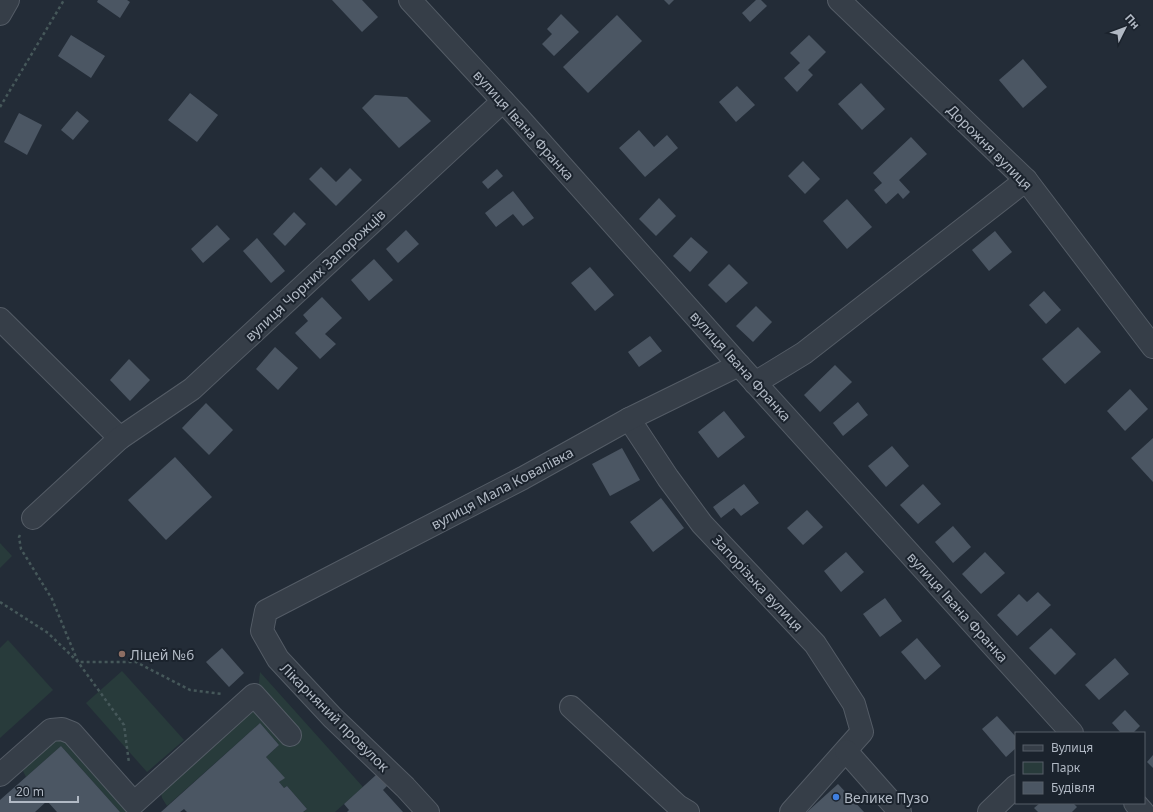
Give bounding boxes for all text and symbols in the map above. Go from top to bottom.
north arrow [1105,8,1145,48]
text: Пн [1122,10,1144,32]
street label: вулиця Івана Франка [469,66,579,184]
street label: Дорожня вулиця [943,100,1037,194]
street label: вулиця Чорних Запорожців [241,205,389,345]
street label: вулиця Івана Франка [686,307,796,425]
street label: вулиця Мала Ковалівка [428,442,576,534]
street label: Запорізька вулиця [708,531,808,635]
street label: вулиця Івана Франка [903,548,1013,666]
place label: Ліцей №6 [130,645,194,664]
marker: Ліцей №6 [117,649,127,659]
street label: Лікарняний провулок [276,658,394,776]
legend [1015,732,1145,804]
text: Вулиця [1051,739,1093,756]
text: Парк [1051,759,1081,776]
scale bar [10,778,78,804]
text: Будівля [1051,779,1095,796]
text: 20 m [16,783,44,800]
place label: Велике Пузо [844,788,929,807]
marker: Велике Пузо [831,792,841,802]

